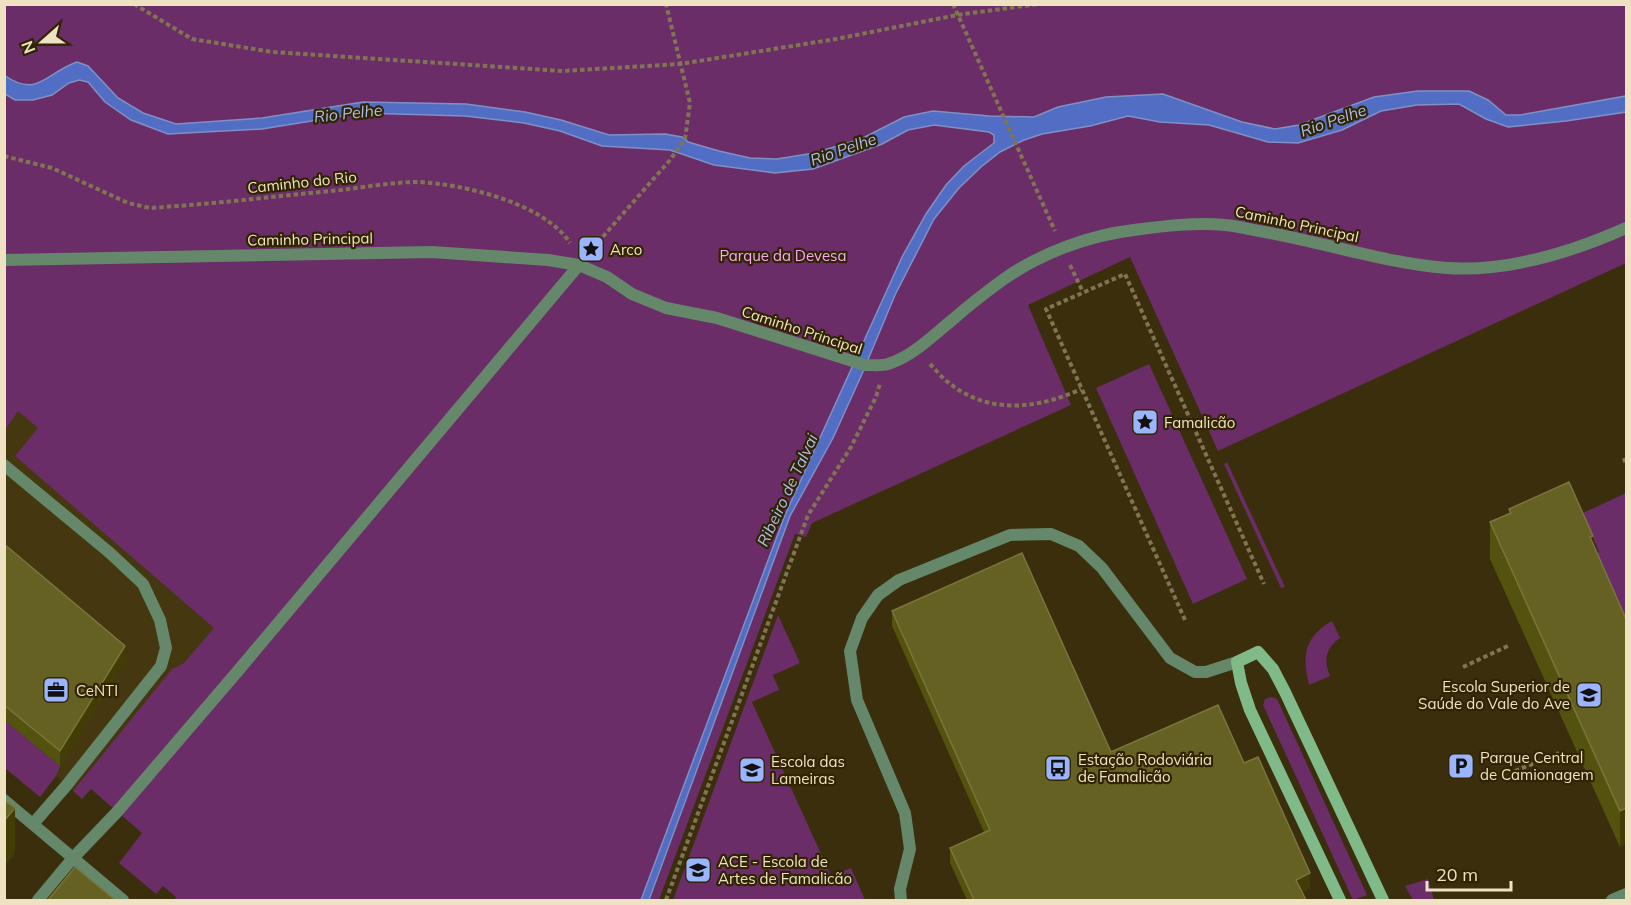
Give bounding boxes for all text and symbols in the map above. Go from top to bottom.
north arrow [12,12,72,72]
text: N [16,38,39,57]
water label: Rio Pelhe [313,99,384,127]
water label: Rio Pelhe [1297,99,1369,141]
water label: Rio Pelhe [807,128,879,170]
street label: Caminho do Rio [246,167,358,197]
street label: Caminho Principal [1233,202,1361,246]
street label: Caminho Principal [247,228,373,250]
place icon: Arco [576,234,606,264]
place label: Arco [610,240,642,259]
park label: Parque da Devesa [719,246,847,265]
street label: Caminho Principal [739,302,865,358]
place icon: Famalicão [1130,407,1160,437]
place label: Famalicão [1164,413,1235,432]
water label: Ribeiro de Talvai [752,430,822,550]
office icon: CeNTI [41,675,71,705]
place label: Escola Superior de Saúde do Vale do Ave [1418,677,1570,713]
school or university icon: Escola Superior de Saúde do Vale do Ave [1574,680,1604,710]
place label: CeNTI [76,681,118,700]
place label: Parque Central de Camionagem [1480,748,1594,784]
place label: Estação Rodoviária de Famalicão [1078,750,1212,786]
parking icon: Parque Central de Camionagem [1446,751,1476,781]
place label: Escola das Lameiras [771,752,845,788]
bus stop icon: Estação Rodoviária de Famalicão [1043,753,1073,783]
school or university icon: Escola das Lameiras [737,755,767,785]
place label: ACE - Escola de Artes de Famalicão [718,852,852,888]
scale bar [1427,854,1511,892]
school or university icon: ACE - Escola de Artes de Famalicão [683,855,713,885]
text: 20 m [1436,863,1478,886]

